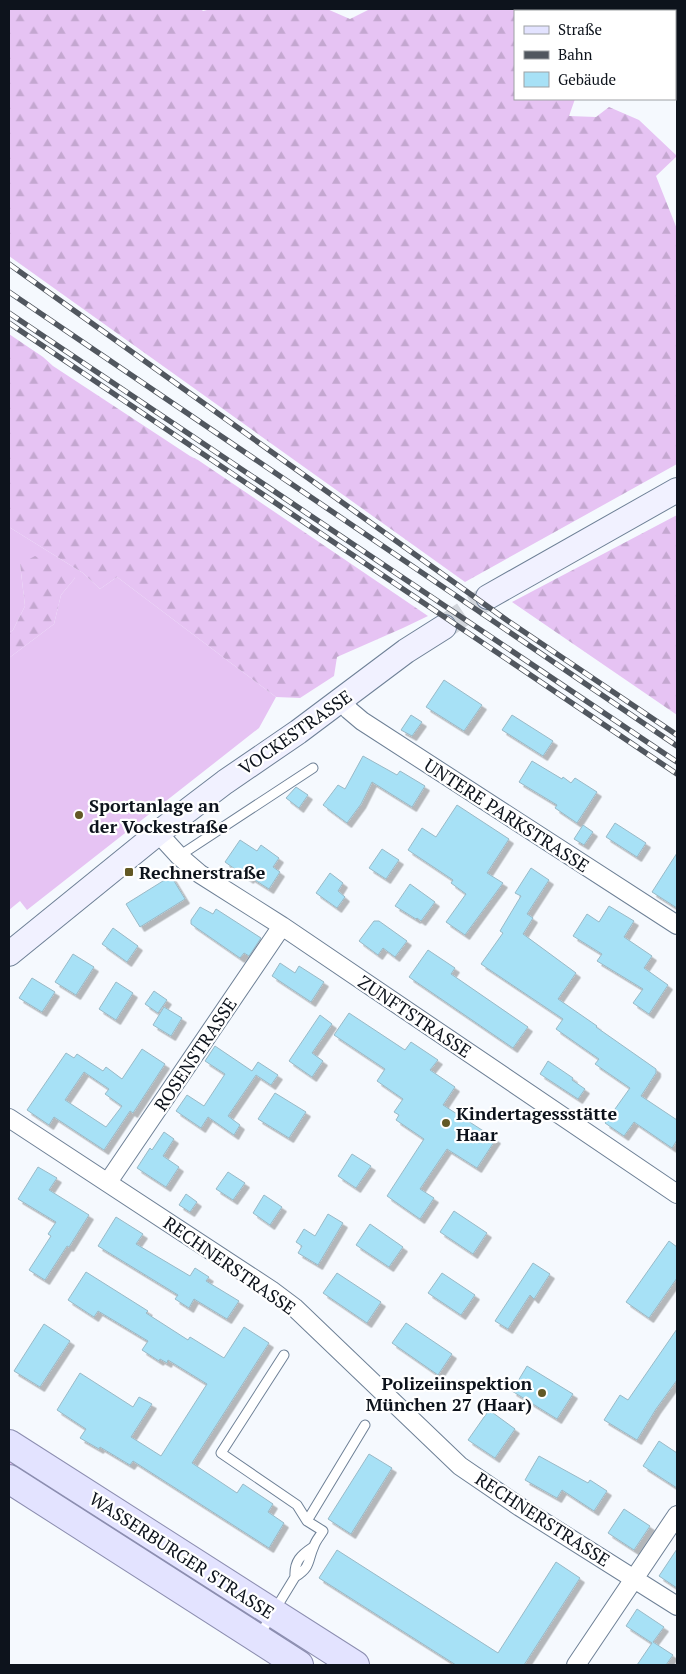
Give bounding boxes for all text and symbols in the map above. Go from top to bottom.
legend [514,10,676,100]
text: Straße [558,19,602,39]
text: Bahn [558,44,593,64]
text: Gebäude [558,69,616,89]
street label: VOCKESTRASSE [234,684,356,780]
street label: UNTERE PARKSTRASSE [420,753,594,877]
place label: Sportanlage an der Vockestraße [89,793,228,838]
marker: Sportanlage an der Vockestraße [73,809,85,821]
place label: Rechnerstraße [139,860,266,884]
marker: Rechnerstraße [123,866,135,878]
street label: ZUNFTSTRASSE [354,969,476,1063]
street label: ROSENSTRASSE [148,993,242,1115]
place label: Kindertagessstätte Haar [456,1101,617,1146]
marker: Kindertagessstätte Haar [440,1117,452,1129]
street label: RECHNERSTRASSE [159,1210,301,1320]
place label: Polizeiinspektion München 27 (Haar) [366,1371,532,1416]
marker: Polizeiinspektion München 27 (Haar) [536,1387,548,1399]
street label: RECHNERSTRASSE [471,1466,615,1572]
street label: WASSERBURGER STRASSE [85,1486,279,1624]

